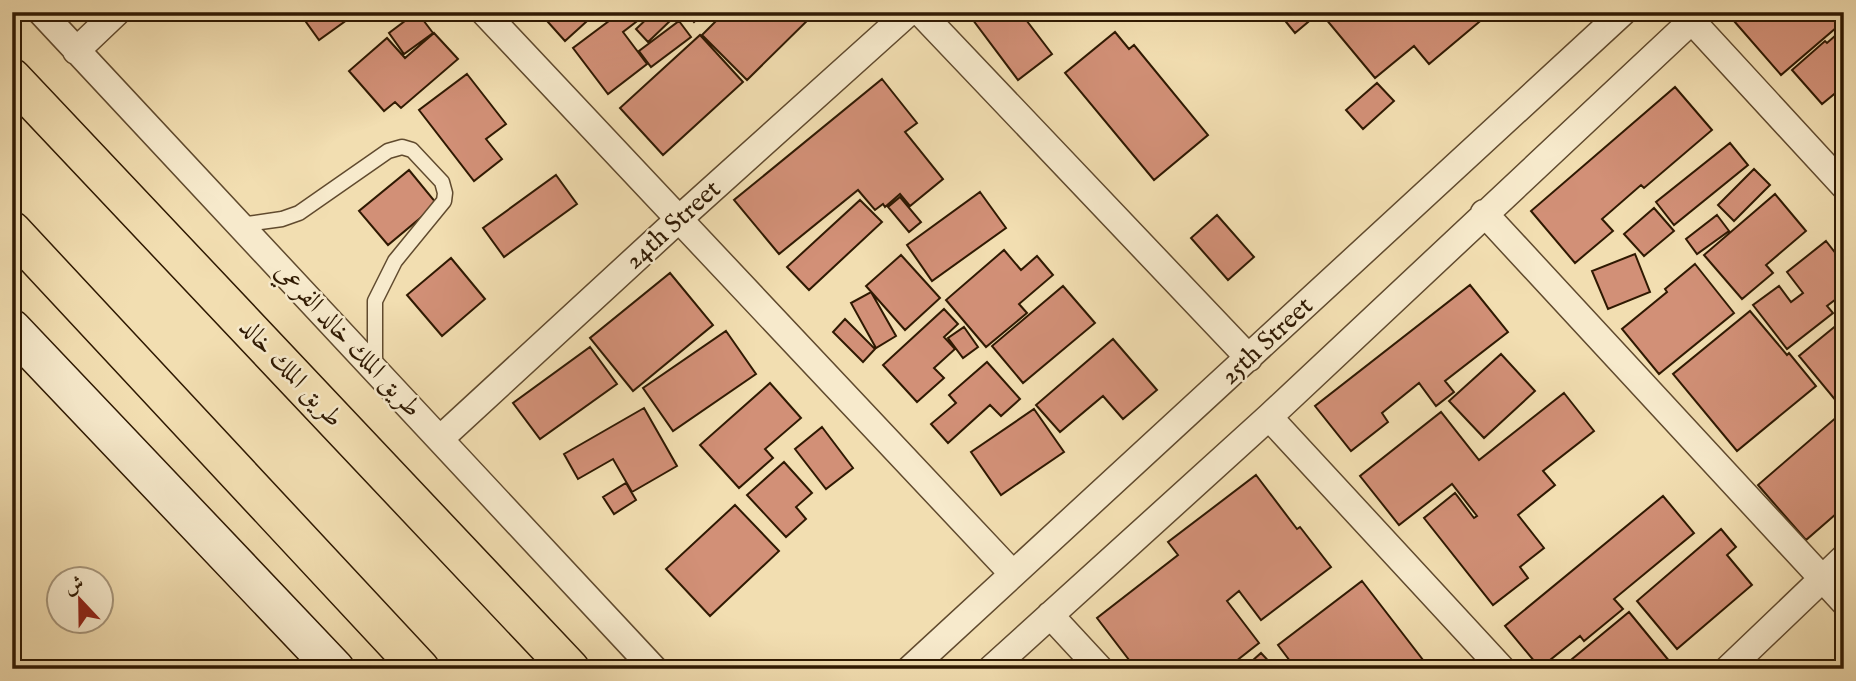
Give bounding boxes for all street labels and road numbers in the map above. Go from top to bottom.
street label: 24th Street [618,173,728,277]
street label: طريق الملك خالد الفرعي [268,256,428,424]
street label: 25th Street [1214,290,1320,392]
street label: طريق الملك خالد [232,312,350,434]

